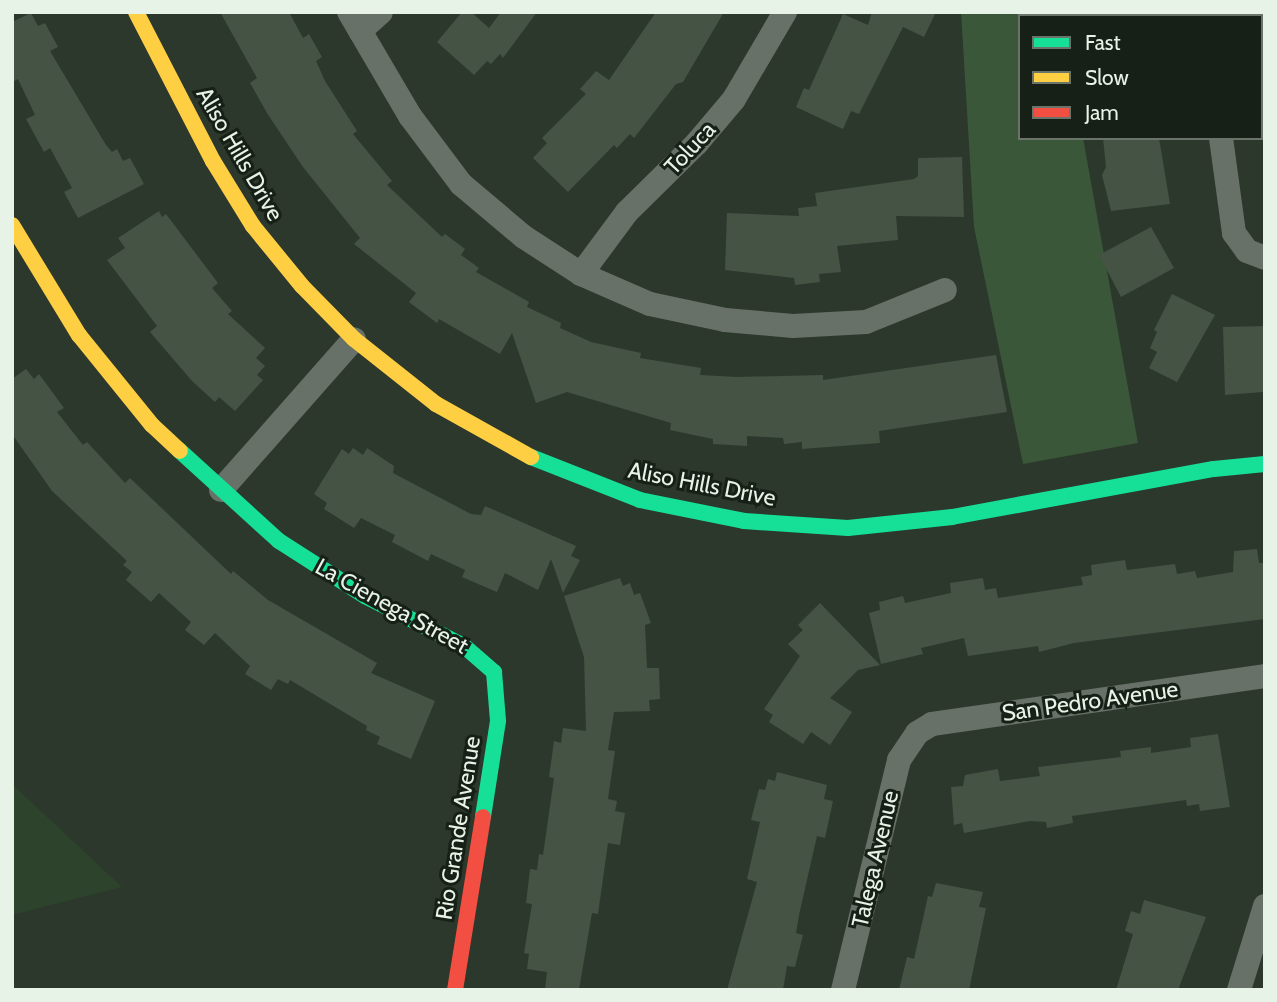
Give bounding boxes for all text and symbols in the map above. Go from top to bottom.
legend [1018,14,1263,140]
text: Fast [1085,30,1121,55]
text: Slow [1085,65,1129,90]
street label: Aliso Hills Drive [191,82,289,226]
text: Jam [1085,100,1119,125]
street label: Toluca [659,116,721,180]
street label: Aliso Hills Drive [626,456,778,512]
street label: La Cienega Street [311,553,473,659]
street label: San Pedro Avenue [1000,675,1180,727]
street label: Rio Grande Avenue [430,734,486,922]
street label: Talega Avenue [846,788,904,930]

